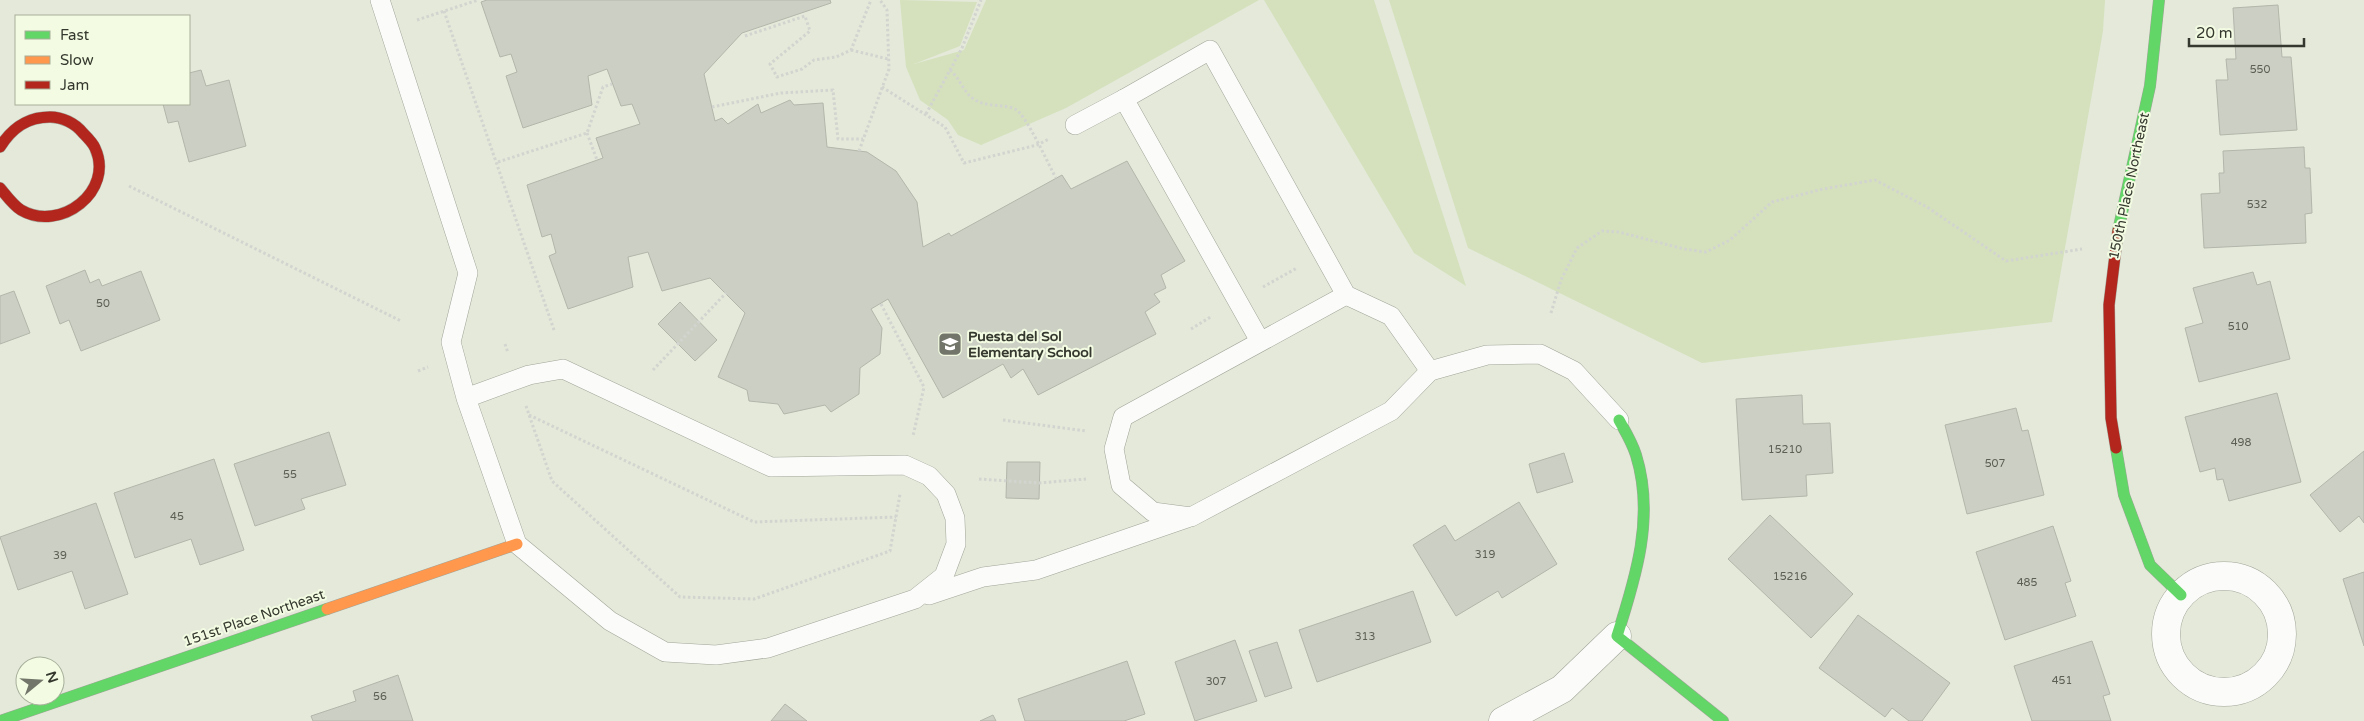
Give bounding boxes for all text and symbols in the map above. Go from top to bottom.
legend [15,15,190,105]
scale bar [2189,15,2304,47]
text: 20 m [2196,24,2233,42]
text: Fast [60,26,90,44]
text: Slow [60,51,94,69]
house number: 550 [2250,63,2270,76]
text: Jam [60,76,89,94]
street label: 150th Place Northeast [2105,110,2153,261]
house number: 532 [2247,198,2267,211]
house number: 50 [96,297,110,310]
house number: 510 [2228,320,2248,333]
place label: Puesta del Sol Elementary School [968,328,1092,361]
school or university icon: Puesta del Sol Elementary School [937,331,963,357]
house number: 498 [2231,436,2251,449]
house number: 15210 [1768,443,1802,456]
house number: 507 [1985,457,2005,470]
house number: 55 [283,468,297,481]
house number: 45 [170,510,184,523]
house number: 319 [1475,548,1495,561]
house number: 39 [53,549,67,562]
house number: 15216 [1773,570,1807,583]
house number: 485 [2017,576,2037,589]
street label: 151st Place Northeast [181,586,327,650]
house number: 313 [1355,630,1375,643]
north arrow [15,656,65,706]
text: N [42,669,62,685]
house number: 451 [2052,674,2072,687]
house number: 307 [1206,675,1226,688]
house number: 56 [373,690,387,703]

